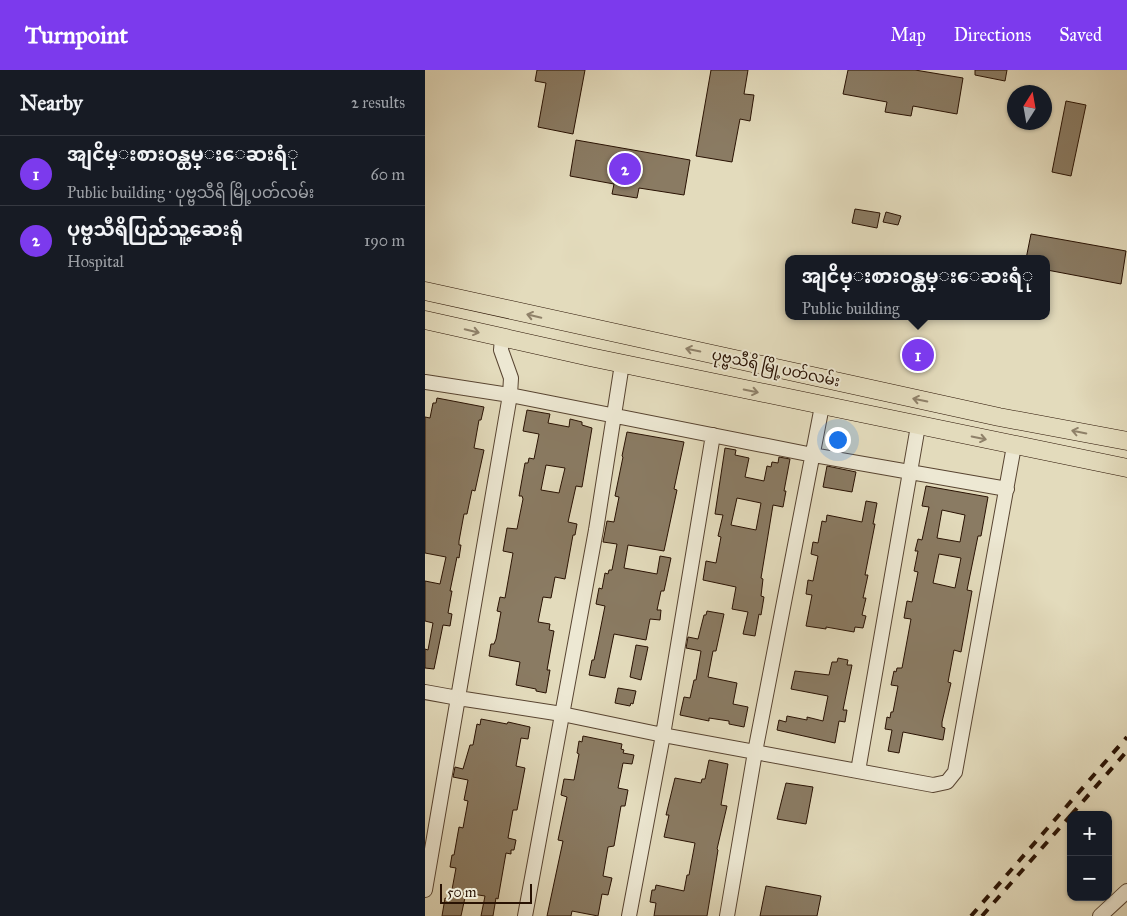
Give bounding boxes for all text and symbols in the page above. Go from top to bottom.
text: Turnpoint [25,20,128,50]
text: Map [890,24,926,46]
text: Directions [954,24,1031,46]
text: Saved [1059,24,1102,46]
north arrow [1007,85,1052,130]
text: Nearby [20,90,83,116]
text: 2 results [351,93,405,112]
text: အျငိမ္းစားဝန္ထမ္းေဆးရံု [67,143,299,166]
pin: 2 [609,150,641,188]
text: 1 [33,165,39,184]
text: 60 m [371,165,405,184]
text: Public building · ပုဗ္ဗသီရိ မြို့ပတ်လမ်း [67,183,314,202]
text: ပုဗ္ဗသီရိပြည်သူ့ဆေးရုံ [67,218,243,241]
text: 2 [32,231,40,250]
text: 190 m [364,231,405,250]
text: Hospital [67,252,124,271]
popup [785,255,1050,320]
text: အျငိမ္းစားဝန္ထမ္းေဆးရံု [802,265,1033,288]
text: Public building [802,299,899,318]
one-way arrow [526,311,542,320]
one-way arrow [464,327,480,336]
pin: 1 [902,336,934,374]
one-way arrow [685,345,701,354]
street label: ပုဗ္ဗသီရိ မြို့ပတ်လမ်း [710,345,842,394]
one-way arrow [743,387,759,396]
one-way arrow [912,395,928,404]
your location [825,427,851,453]
one-way arrow [1072,427,1088,437]
one-way arrow [970,434,986,444]
map controls [1067,811,1112,901]
button: + [1067,811,1112,856]
button: − [1067,856,1112,901]
scale bar [440,881,533,904]
text: 50 m [447,884,476,901]

